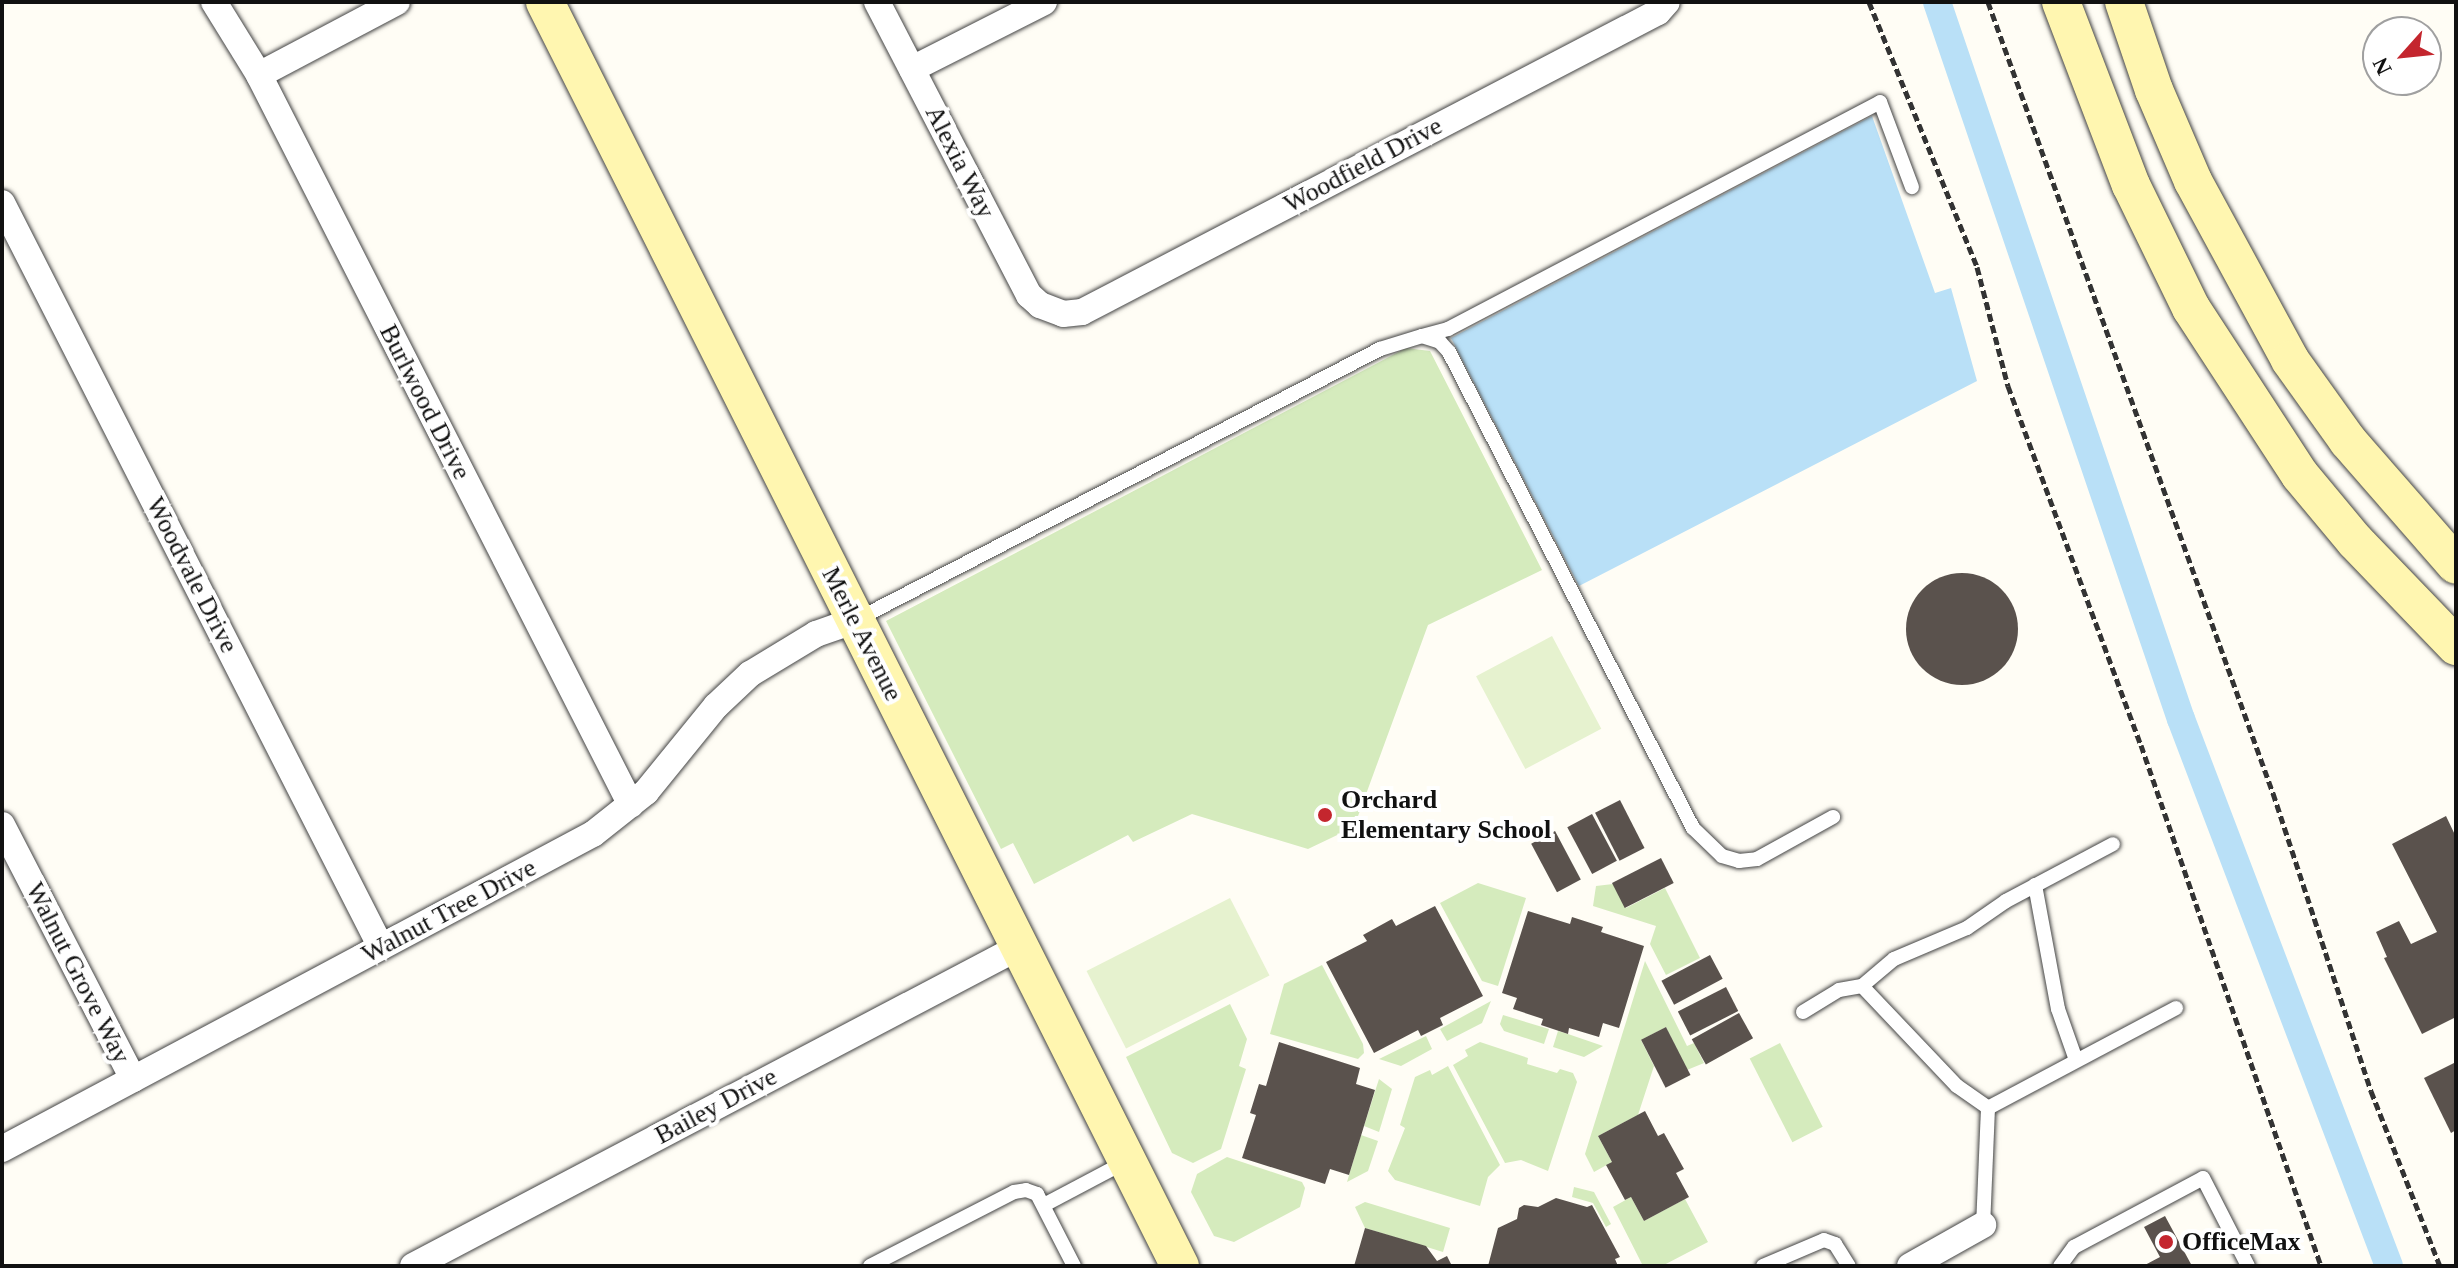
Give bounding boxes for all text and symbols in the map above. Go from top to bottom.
north arrow [2362,16,2442,96]
text: N [2367,53,2397,79]
street label: Alexia Way [918,100,1002,224]
street label: Woodfield Drive [1279,110,1447,220]
street label: Burlwood Drive [373,319,477,485]
street label: Woodvale Drive [139,492,245,658]
street label: Merle Avenue [815,561,909,707]
place label: Orchard Elementary School [1341,784,1551,846]
marker: Orchard Elementary School [1316,806,1334,824]
street label: Walnut Tree Drive [356,852,542,970]
street label: Walnut Grove Way [19,877,137,1069]
street label: Bailey Drive [650,1061,782,1151]
place label: OfficeMax [2182,1226,2300,1258]
marker: OfficeMax [2157,1233,2175,1251]

